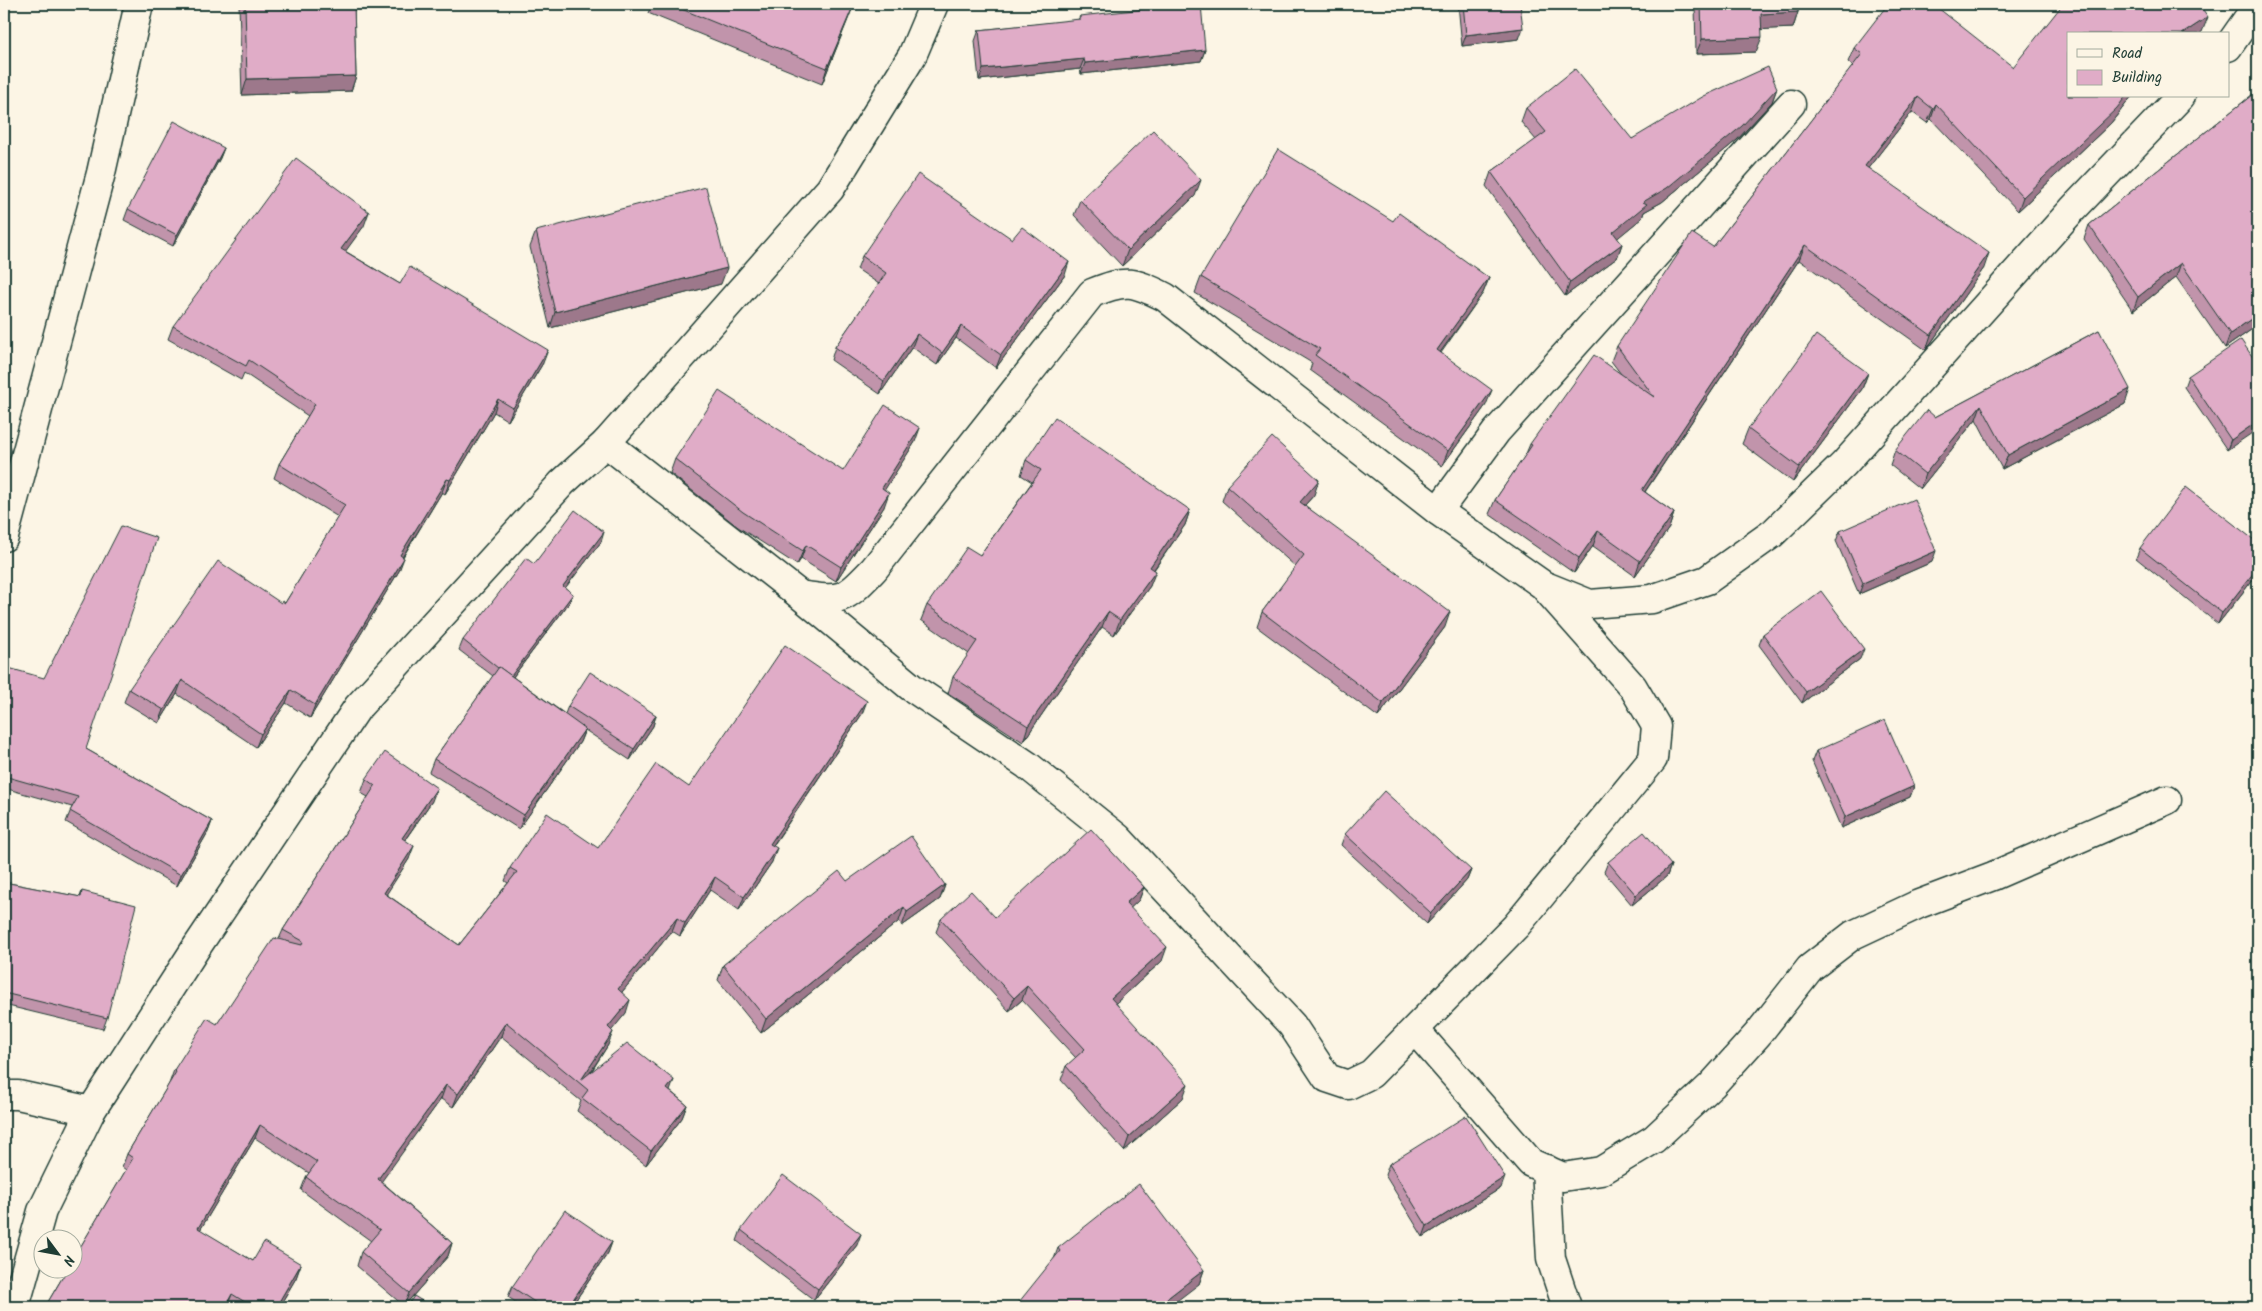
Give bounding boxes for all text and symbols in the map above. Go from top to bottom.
legend [2067,32,2230,98]
text: Road [2112,42,2143,66]
text: Building [2112,66,2162,90]
north arrow [32,1228,82,1278]
text: N [56,1251,80,1270]

